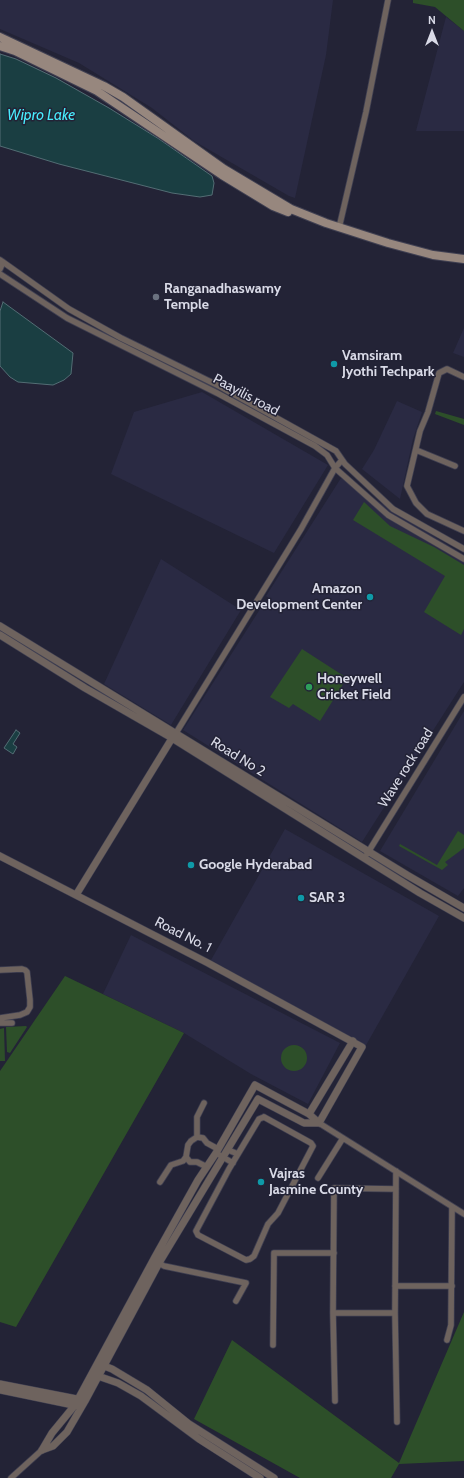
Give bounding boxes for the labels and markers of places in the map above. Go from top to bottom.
place label: Ranganadhaswamy Temple [164,281,281,314]
marker: Ranganadhaswamy Temple [151,292,161,302]
place label: Vamsiram Jyothi Techpark [342,348,435,380]
marker: Vamsiram Jyothi Techpark [329,359,339,369]
place label: Amazon Development Center [236,581,362,614]
marker: Amazon Development Center [365,592,375,602]
place label: Honeywell Cricket Field [317,671,391,704]
marker: Honeywell Cricket Field [304,682,314,692]
place label: Google Hyderabad [199,857,312,873]
marker: Google Hyderabad [186,860,196,870]
place label: SAR 3 [309,890,345,906]
marker: SAR 3 [296,893,306,903]
place label: Vajras Jasmine County [269,1166,363,1198]
marker: Vajras Jasmine County [256,1177,266,1187]

